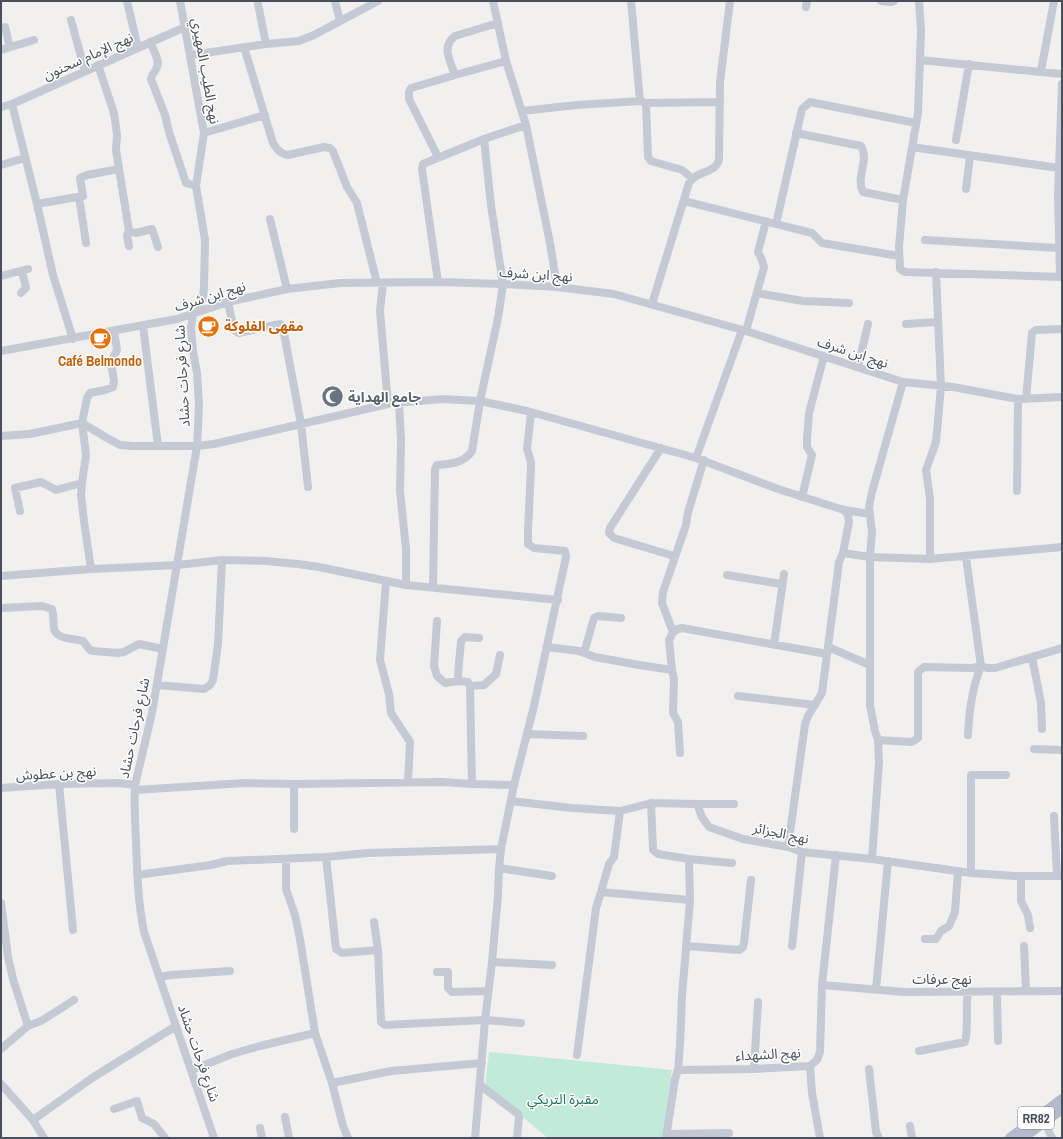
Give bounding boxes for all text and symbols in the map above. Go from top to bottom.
street label: نهج الطيب المهيري [186,17,224,126]
street label: نهج الإمام سحنون [40,28,137,86]
street label: نهج ابن شرف [499,262,574,288]
street label: نهج ابن شرف [172,277,249,317]
cafe icon: مقهى الفلوكة [195,313,221,339]
place label: مقهى الفلوكة [224,317,304,335]
street label: شارع فرحات حشاد [170,324,196,427]
cafe icon: Café Belmondo [87,326,113,352]
street label: نهج ابن شرف [815,332,891,374]
place label: Café Belmondo [58,352,142,370]
mosque icon: جامع الهداية [319,384,345,410]
place label: جامع الهداية [348,388,421,407]
street label: شارع فرحات حشاد [115,676,155,780]
street label: نهج بن عطوش [15,762,97,786]
street label: نهج الجزائر [750,818,811,850]
street label: نهج عرفات [912,970,972,990]
street label: شارع فرحات حشاد [172,1002,224,1105]
street label: نهج الشهداء [735,1043,802,1067]
park label: مقبرة التريكي [527,1090,599,1110]
road number: RR82 [1018,1107,1054,1129]

